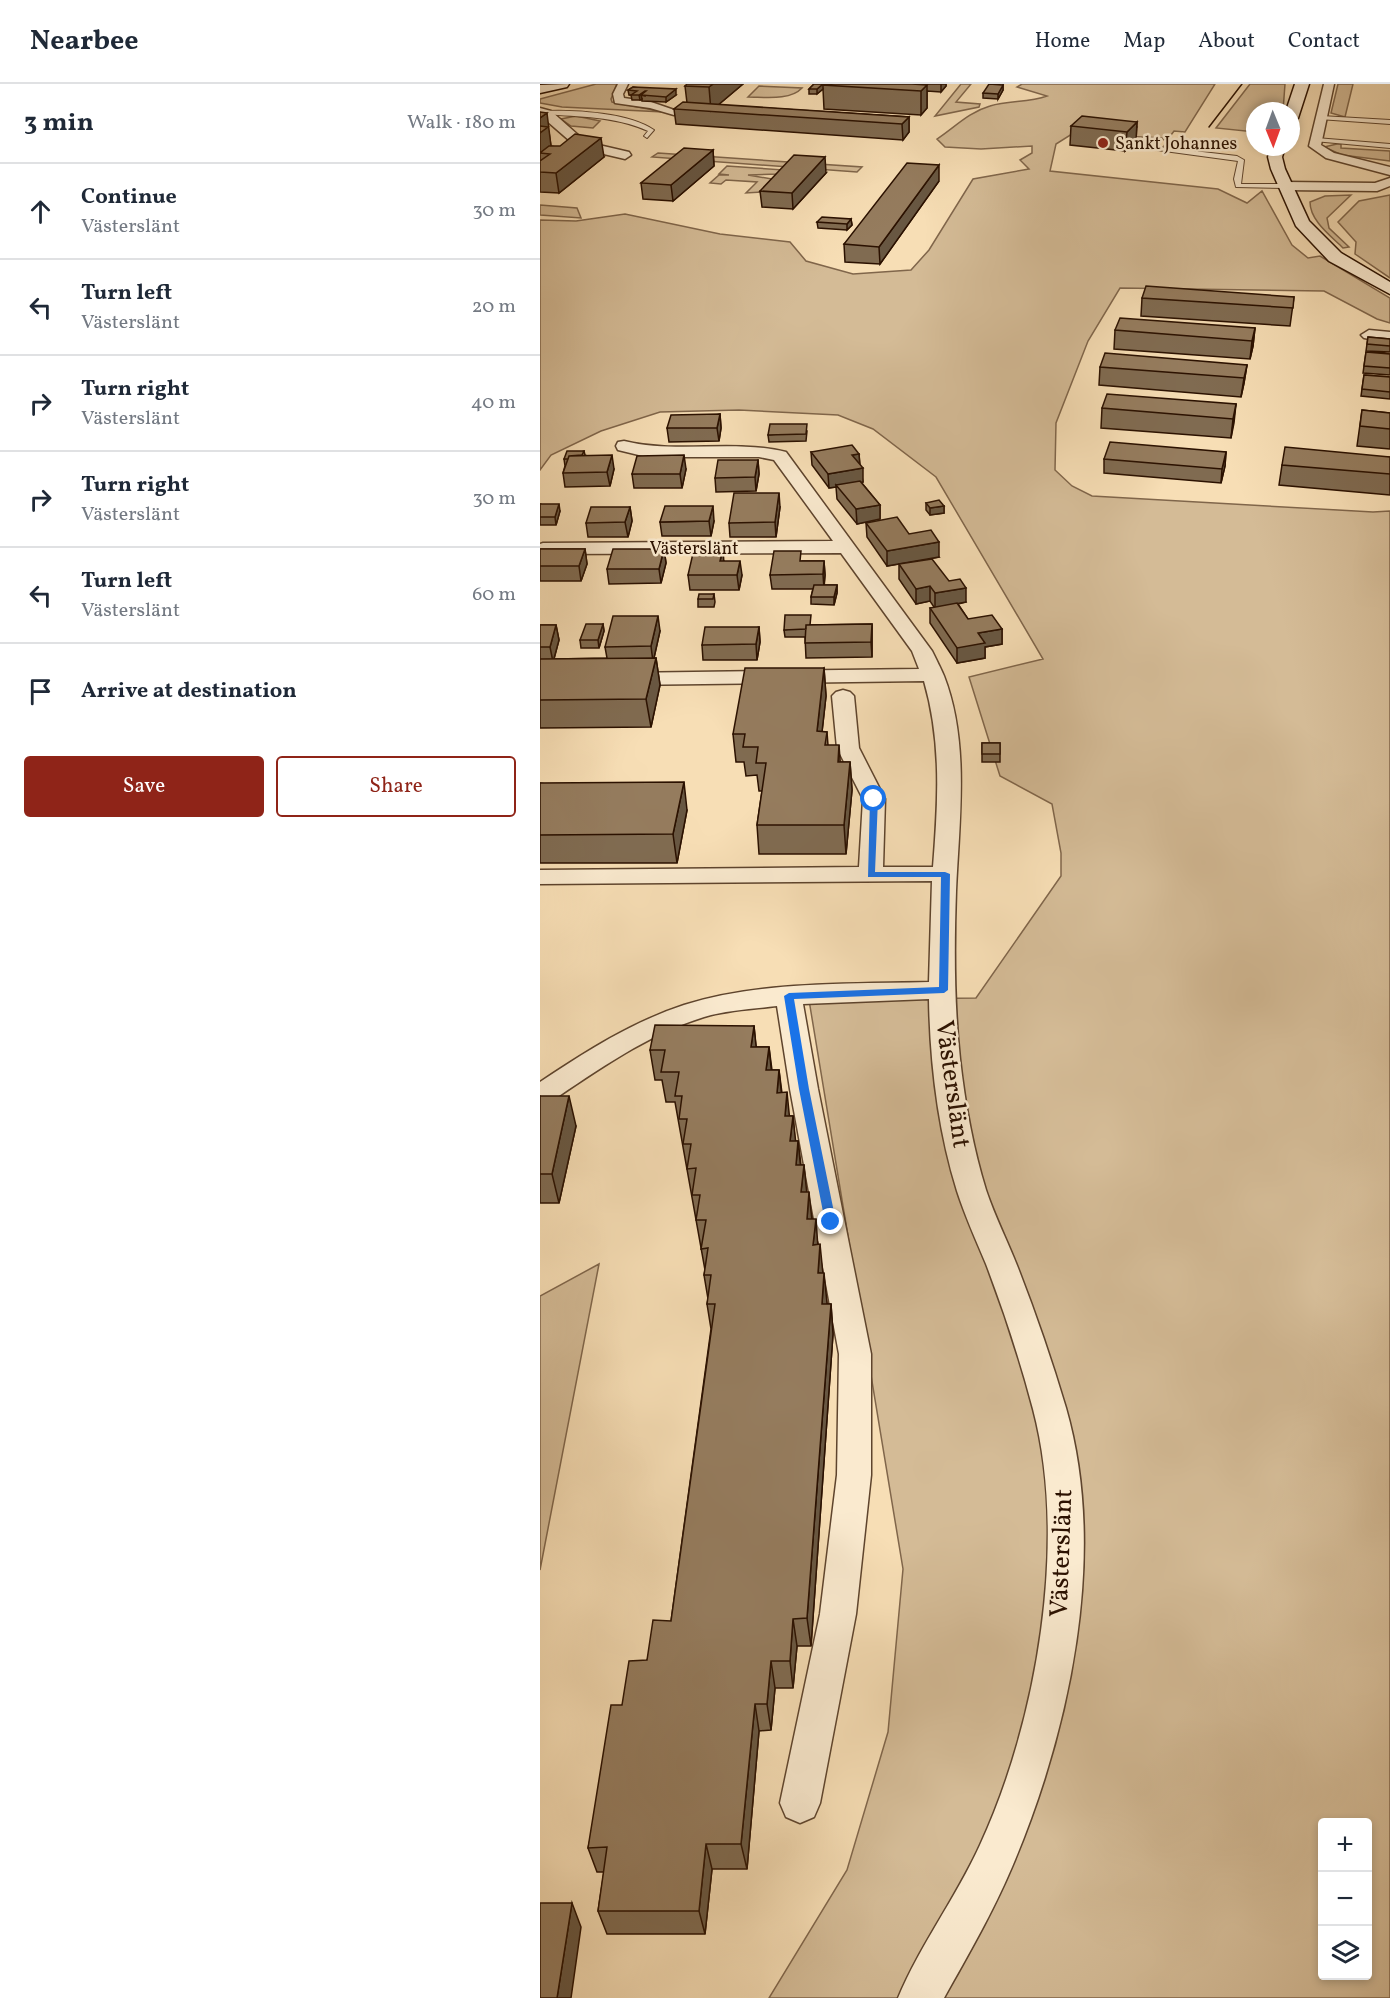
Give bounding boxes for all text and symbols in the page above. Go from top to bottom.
text: Nearbee [30,22,139,61]
text: Home [1035,27,1090,56]
text: Map [1123,27,1165,56]
text: About [1198,27,1255,56]
text: Contact [1288,27,1360,56]
north arrow [1246,102,1300,156]
text: 3 min [24,105,94,141]
text: Walk · 180 m [407,109,516,137]
place label: Sankt Johannes [1115,132,1237,157]
marker: Sankt Johannes [1096,136,1110,150]
text: Continue [81,182,177,213]
icon: ahead [24,195,57,228]
text: 30 m [472,197,516,225]
text: Västerslänt [81,213,180,241]
text: Turn left [81,278,172,309]
icon: left [24,291,57,324]
text: 20 m [472,293,516,321]
text: Västerslänt [81,309,180,337]
text: Turn right [81,374,189,405]
icon: right [24,387,57,420]
text: 40 m [471,389,516,417]
text: Västerslänt [81,405,180,433]
text: Turn right [81,470,189,501]
icon: right [24,483,57,516]
text: 30 m [472,485,516,513]
text: Västerslänt [81,501,180,529]
street label: Västerslänt [649,537,739,562]
text: Turn left [81,566,172,597]
icon: left [24,579,57,612]
text: 60 m [472,581,516,609]
text: Västerslänt [81,597,180,625]
icon: arrive [24,675,57,708]
text: Arrive at destination [81,676,297,707]
button: Save [24,756,264,817]
button: Share [276,756,516,817]
route start [860,785,886,811]
street label: Västerslänt [925,1018,979,1151]
route end [817,1208,843,1234]
street label: Västerslänt [1042,1488,1082,1618]
map controls [1318,1818,1372,1980]
button: + [1318,1818,1372,1872]
button: − [1318,1872,1372,1926]
button: layers [1318,1926,1372,1980]

